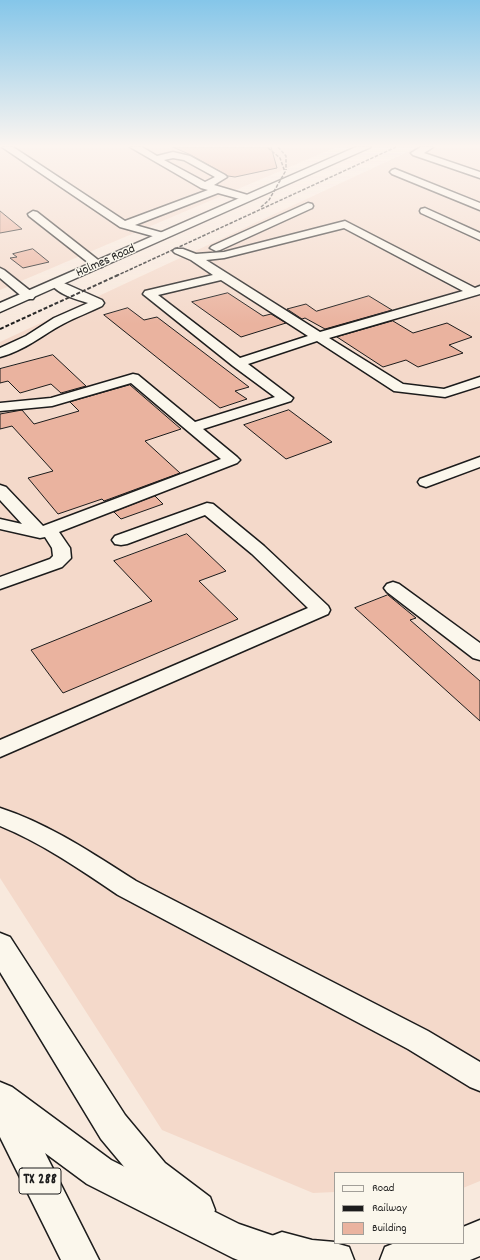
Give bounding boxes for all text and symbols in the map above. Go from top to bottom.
street label: Holmes Road [74,242,138,282]
road number: TX 288 [19,1168,61,1194]
legend [334,1172,464,1244]
text: Road [372,1180,394,1197]
text: Railway [372,1200,407,1217]
text: Building [372,1220,407,1237]

